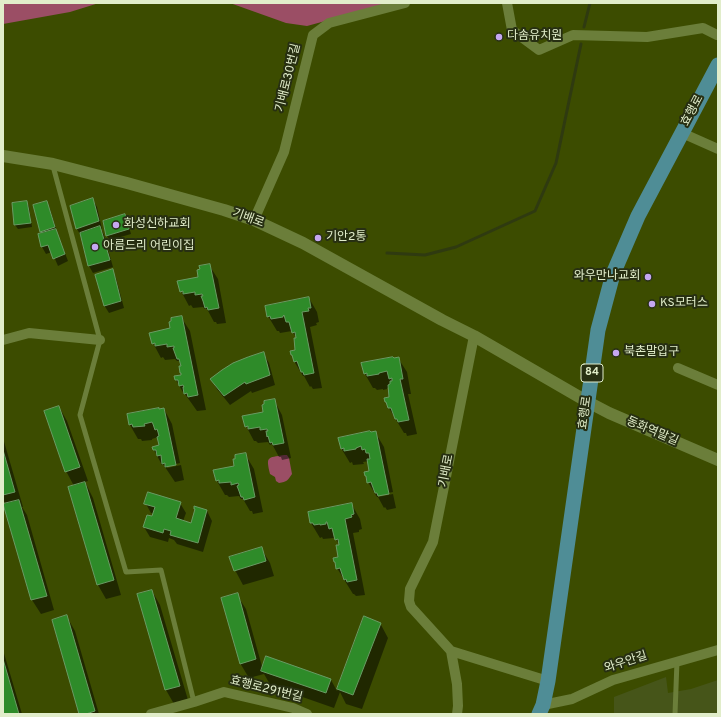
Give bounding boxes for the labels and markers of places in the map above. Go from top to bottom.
place label: 다솜유치원 [507,30,562,44]
marker: 다솜유치원 [494,32,504,42]
place label: 화성신하교회 [124,218,190,232]
marker: 화성신하교회 [111,220,121,230]
place label: 기안2통 [326,231,366,245]
marker: 기안2통 [313,233,323,243]
place label: 아름드리 어린이집 [103,240,194,254]
marker: 아름드리 어린이집 [90,242,100,252]
place label: 와우만나교회 [574,270,640,284]
marker: 와우만나교회 [643,272,653,282]
place label: KS모터스 [660,297,708,311]
marker: KS모터스 [647,299,657,309]
place label: 북촌말입구 [624,346,679,360]
marker: 북촌말입구 [611,348,621,358]

